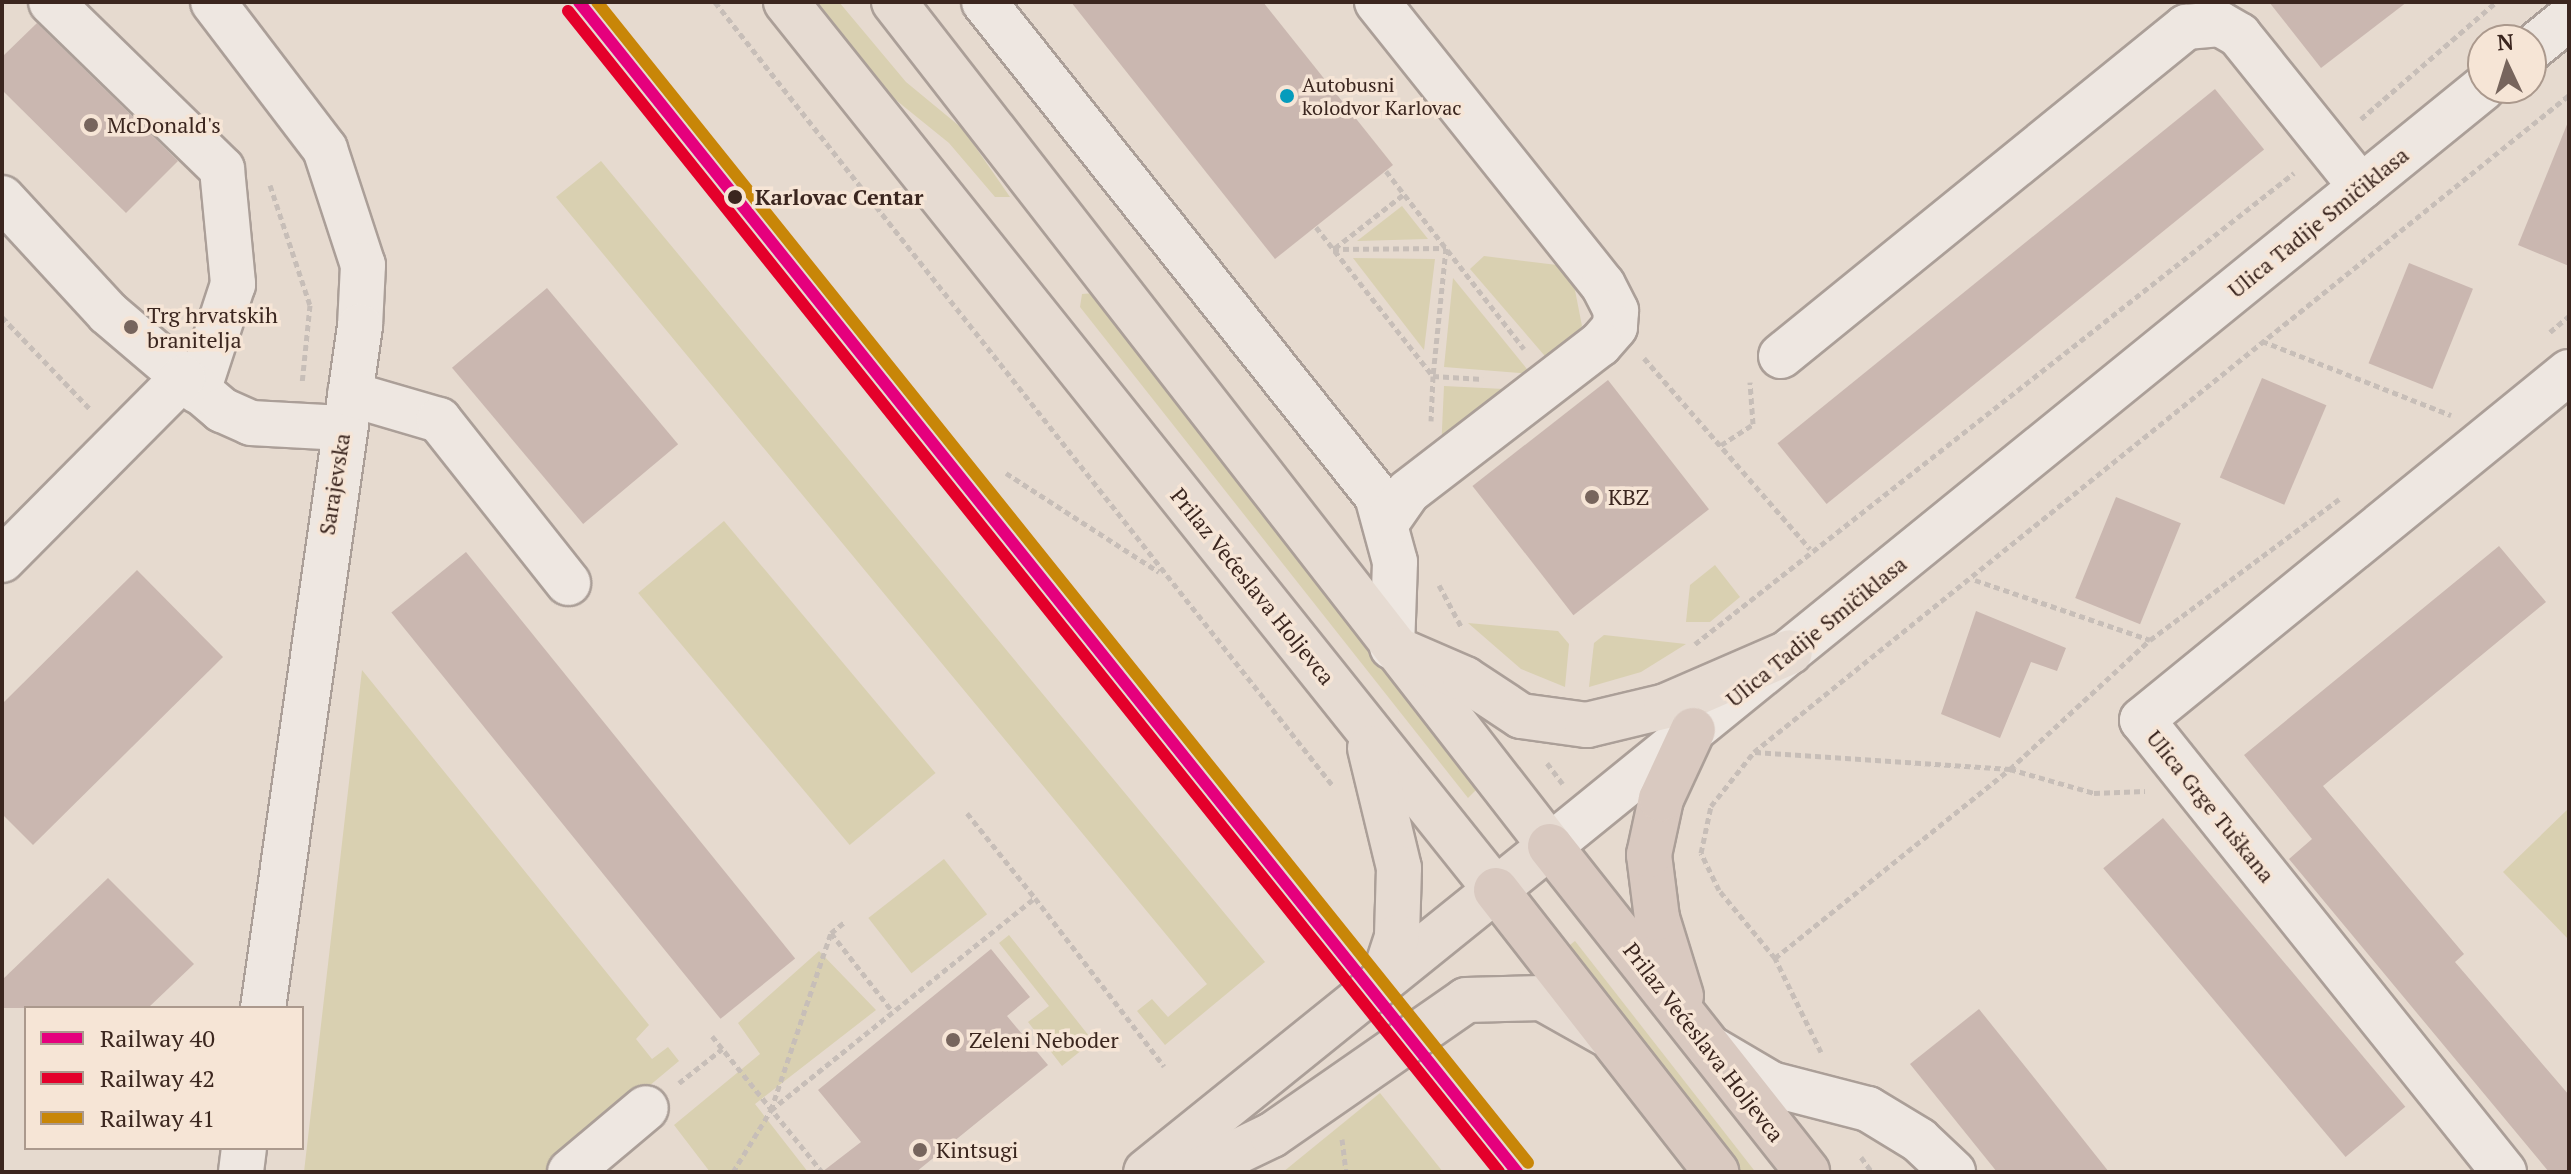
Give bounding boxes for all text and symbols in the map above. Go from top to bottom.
north arrow [2467,24,2547,104]
text: N [2496,27,2515,57]
place label: Autobusni kolodvor Karlovac [1302,72,1462,119]
marker: Autobusni kolodvor Karlovac [1279,88,1295,104]
place label: McDonald's [107,112,221,138]
marker: McDonald's [82,116,100,134]
street label: Ulica Tadije Smičiklasa [2223,141,2413,303]
marker: Karlovac Centar [722,184,748,210]
place label: Karlovac Centar [755,184,923,210]
place label: Trg hrvatskih branitelja [147,301,278,352]
marker: Trg hrvatskih branitelja [122,318,140,336]
street label: Sarajevska [313,431,355,537]
street label: Prilaz Većeslava Holjevca [1165,482,1341,690]
place label: KBZ [1608,484,1649,510]
marker: KBZ [1583,488,1601,506]
street label: Ulica Tadije Smičiklasa [1721,550,1911,712]
street label: Ulica Grge Tuškana [2142,725,2280,887]
street label: Prilaz Većeslava Holjevca [1618,937,1790,1147]
legend [24,1006,304,1150]
text: Railway 40 [100,1022,215,1054]
place label: Zeleni Neboder [969,1027,1119,1053]
marker: Zeleni Neboder [944,1031,962,1049]
text: Railway 42 [100,1062,215,1094]
text: Railway 41 [100,1102,215,1134]
place label: Kintsugi [936,1137,1018,1163]
marker: Kintsugi [911,1141,929,1159]

